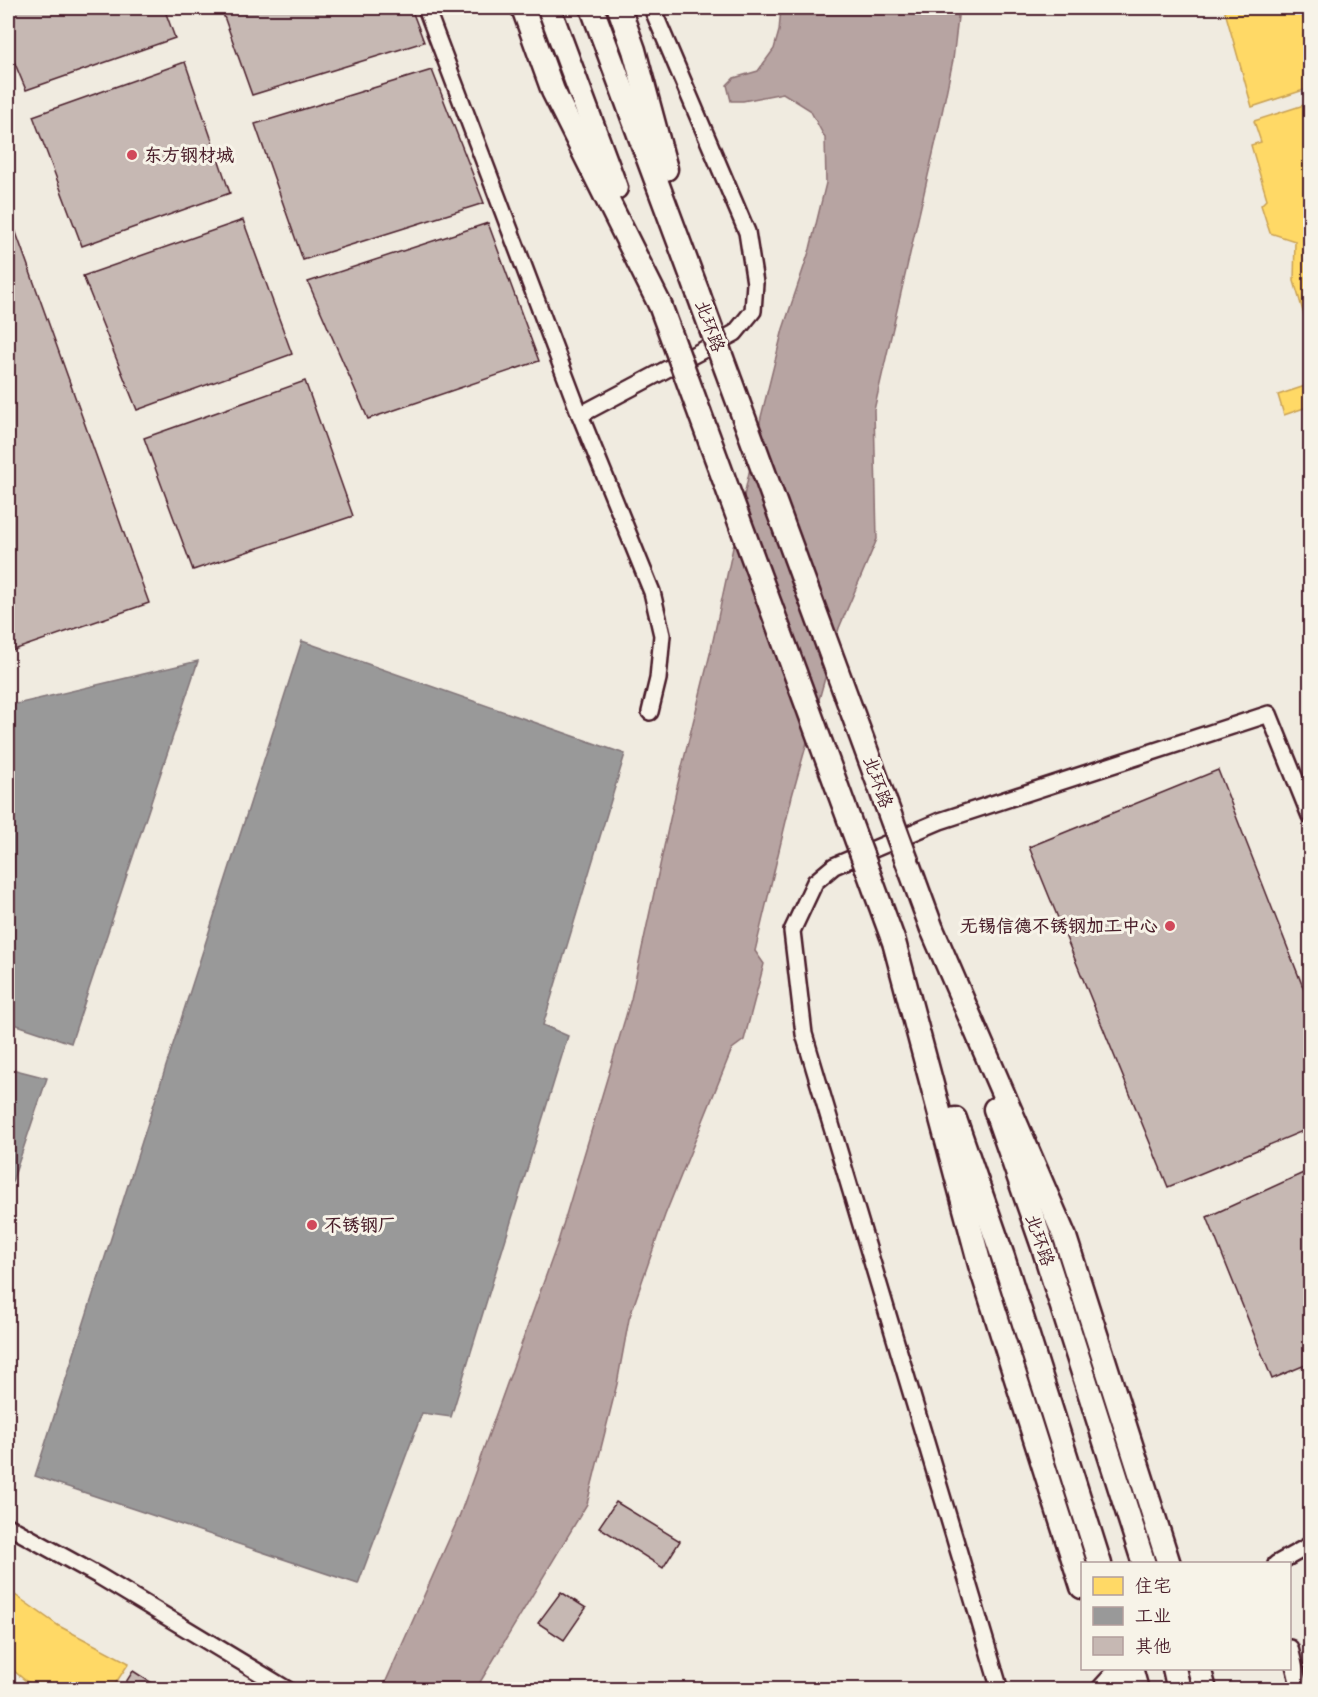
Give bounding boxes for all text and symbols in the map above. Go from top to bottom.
place label: 东方钢材城 [144,144,234,167]
marker: 东方钢材城 [125,148,139,162]
street label: 北环路 [689,297,730,355]
street label: 北环路 [857,753,898,811]
place label: 无锡信德不锈钢加工中心 [960,915,1158,938]
marker: 无锡信德不锈钢加工中心 [1163,919,1177,933]
street label: 北环路 [1020,1211,1059,1269]
place label: 不锈钢厂 [324,1214,396,1237]
marker: 不锈钢厂 [305,1218,319,1232]
legend [1081,1562,1291,1670]
text: 住宅 [1135,1575,1171,1598]
text: 工业 [1135,1605,1171,1628]
text: 其他 [1135,1635,1171,1658]

